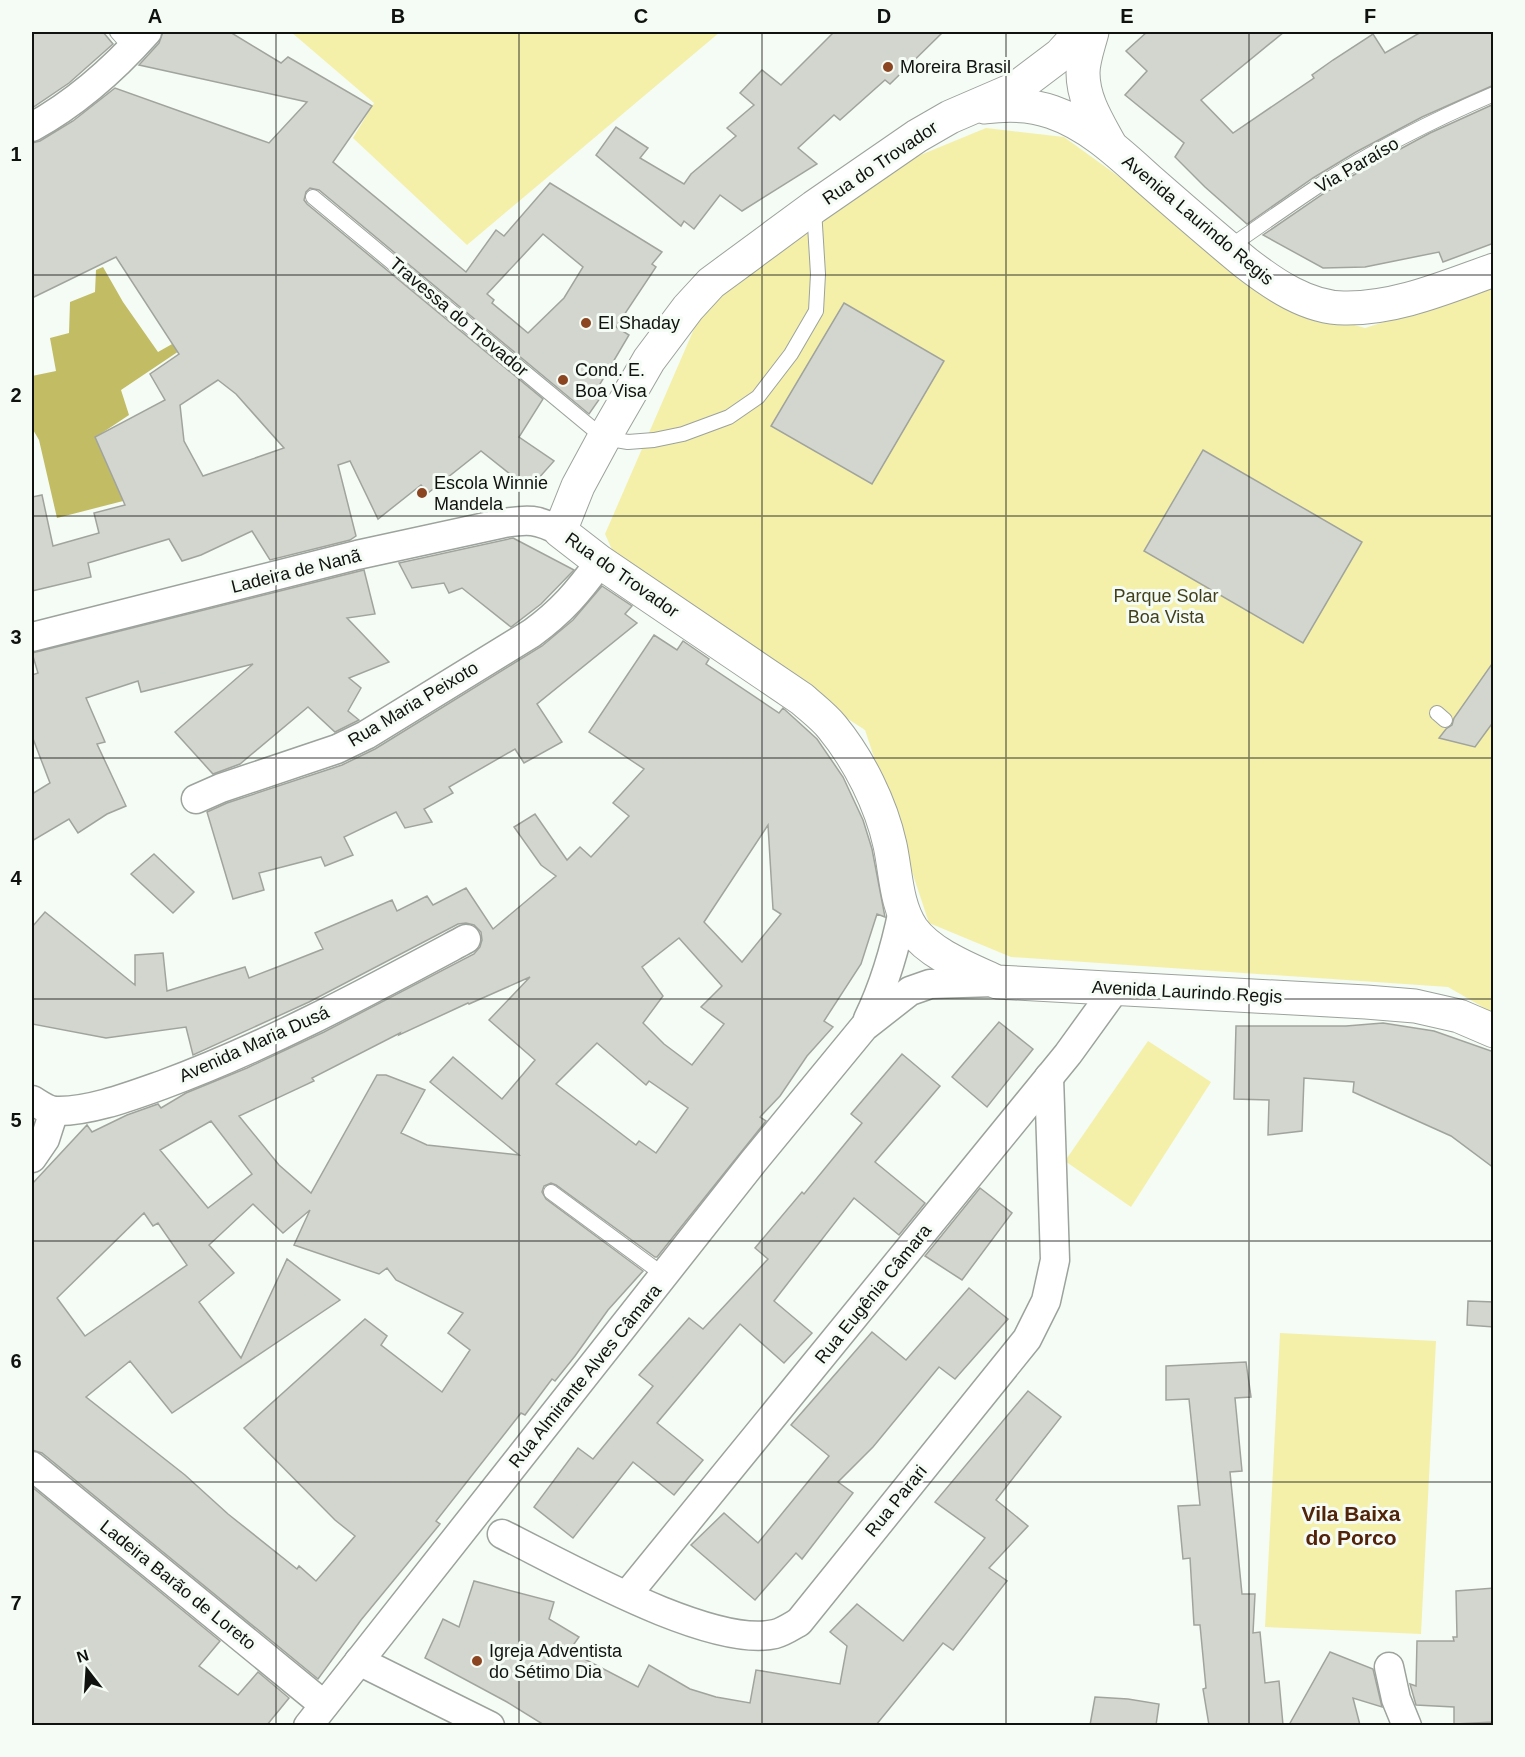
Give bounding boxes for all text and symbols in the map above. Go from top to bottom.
text: A [148,5,162,27]
text: B [391,5,405,27]
text: C [634,5,648,27]
text: D [877,5,891,27]
text: E [1120,5,1134,27]
text: F [1364,5,1376,27]
place label: Moreira Brasil [900,57,1011,77]
marker: Moreira Brasil [881,60,895,74]
street label: Rua do Trovador [819,117,941,209]
street label: Via Paraíso [1312,133,1402,197]
text: 1 [10,143,22,165]
street label: Avenida Laurindo Regis [1118,151,1278,289]
street label: Travessa do Trovador [386,253,532,381]
place label: El Shaday [598,313,680,333]
marker: El Shaday [579,316,593,330]
place label: Cond. E. Boa Visa [575,360,648,401]
marker: Cond. E. Boa Visa [556,373,570,387]
text: 2 [10,384,22,406]
place label: Escola Winnie Mandela [434,473,548,514]
marker: Escola Winnie Mandela [415,486,429,500]
street label: Rua do Trovador [561,528,683,622]
street label: Ladeira de Nanã [229,545,364,597]
park label: Parque Solar Boa Vista [1113,586,1219,627]
text: 3 [10,626,22,648]
street label: Rua Maria Peixoto [344,657,482,751]
text: 4 [10,867,22,889]
street label: Avenida Laurindo Regis [1091,977,1283,1007]
street label: Avenida Maria Dusá [176,1002,333,1086]
text: 5 [10,1109,22,1131]
street label: Rua Eugênia Câmara [811,1220,936,1368]
street label: Rua Almirante Alves Câmara [505,1280,666,1472]
text: 6 [10,1350,22,1372]
street label: Rua Parari [861,1461,931,1541]
district label: Vila Baixa do Porco [1302,1502,1401,1549]
street label: Ladeira Barão de Loreto [96,1516,260,1654]
text: 7 [10,1592,22,1614]
north arrow [57,1640,117,1700]
place label: Igreja Adventista do Sétimo Dia [489,1641,623,1682]
text: N [75,1646,91,1666]
marker: Igreja Adventista do Sétimo Dia [470,1654,484,1668]

